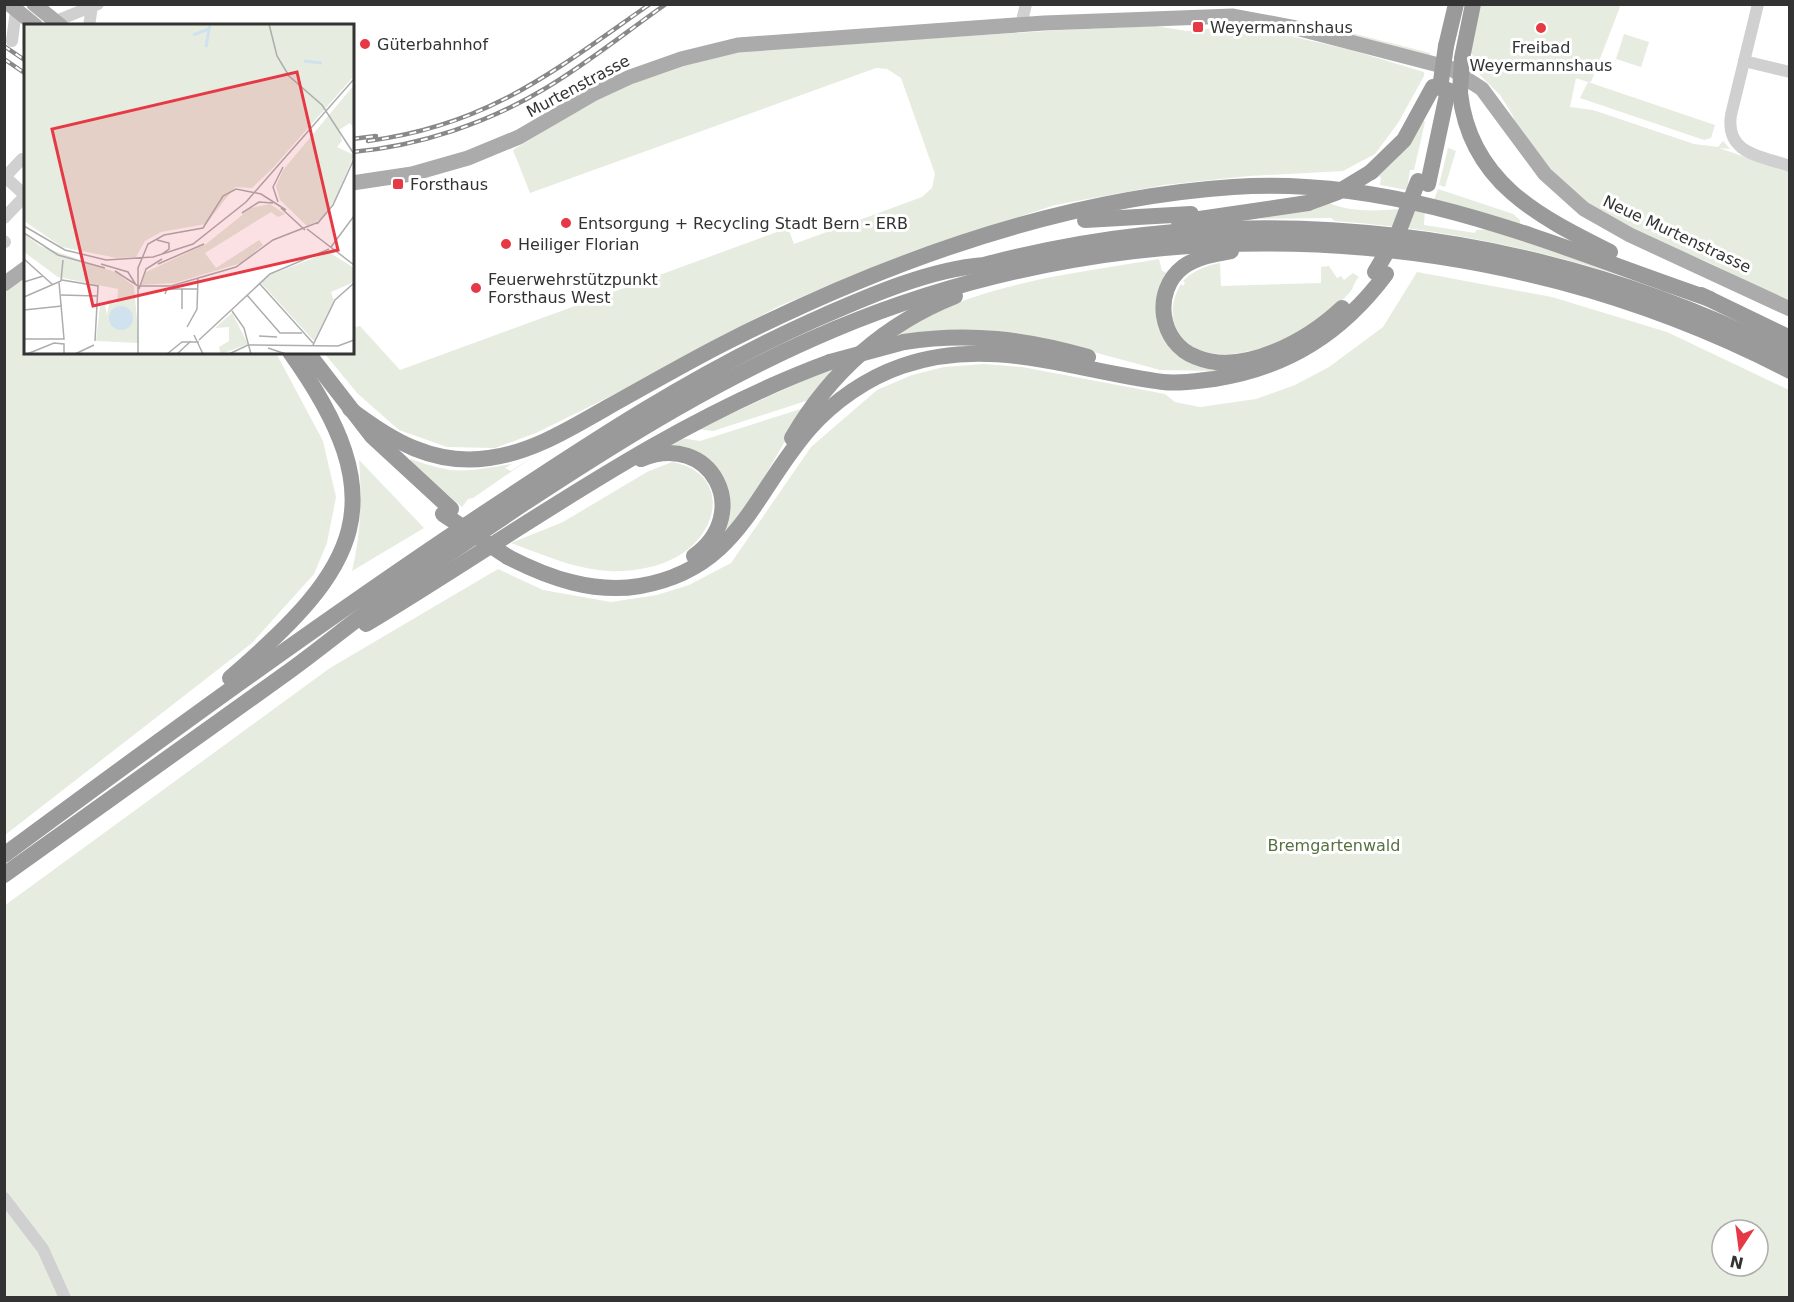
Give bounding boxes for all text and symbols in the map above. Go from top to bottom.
place label: Weyermannshaus [1210,18,1353,37]
marker: Weyermannshaus [1191,20,1205,34]
marker: Freibad Weyermannshaus [1534,21,1548,35]
inset map [24,24,354,354]
place label: Güterbahnhof [377,35,488,54]
marker: Güterbahnhof [358,37,372,51]
place label: Freibad Weyermannshaus [1470,38,1612,75]
street label: Murtenstrasse [523,51,633,121]
place label: Forsthaus [410,175,488,194]
marker: Forsthaus [391,177,405,191]
street label: Neue Murtenstrasse [1600,191,1754,277]
place label: Entsorgung + Recycling Stadt Bern - ERB [578,214,908,233]
marker: Entsorgung + Recycling Stadt Bern - ERB [559,216,573,230]
place label: Heiliger Florian [518,235,639,254]
marker: Heiliger Florian [499,237,513,251]
place label: Feuerwehrstützpunkt Forsthaus West [488,270,658,307]
marker: Feuerwehrstützpunkt Forsthaus West [469,281,483,295]
park label: Bremgartenwald [1268,836,1400,855]
north arrow [1710,1218,1770,1278]
text: N [1728,1251,1745,1273]

